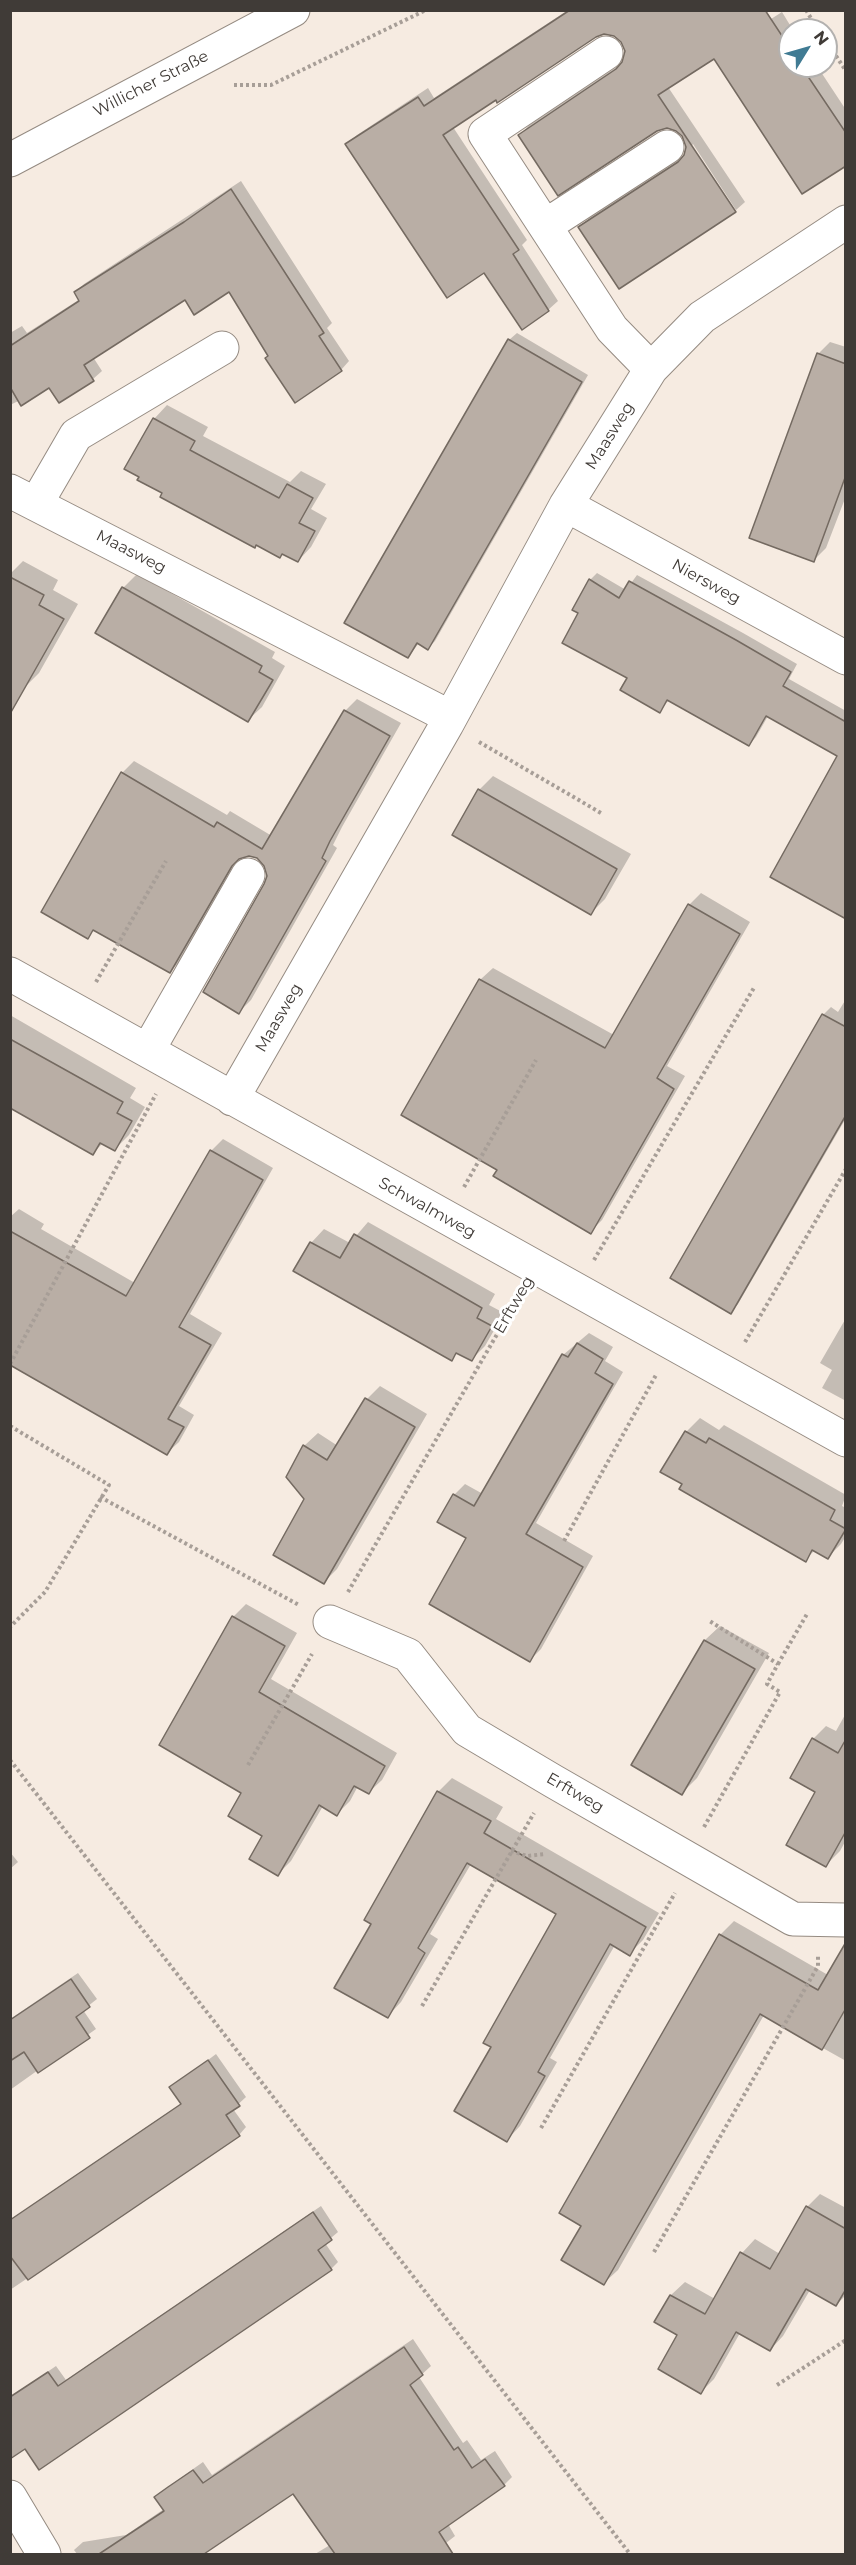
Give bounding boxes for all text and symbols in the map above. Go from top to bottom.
north arrow [778,18,838,78]
text: N [810,27,833,49]
street label: Willicher Straße [90,47,212,121]
street label: Maasweg [582,399,638,473]
street label: Maasweg [93,526,169,578]
street label: Niersweg [668,555,744,609]
street label: Maasweg [252,980,306,1056]
street label: Schwalmweg [375,1173,479,1243]
street label: Erftweg [490,1273,538,1337]
street label: Erftweg [543,1769,607,1817]

